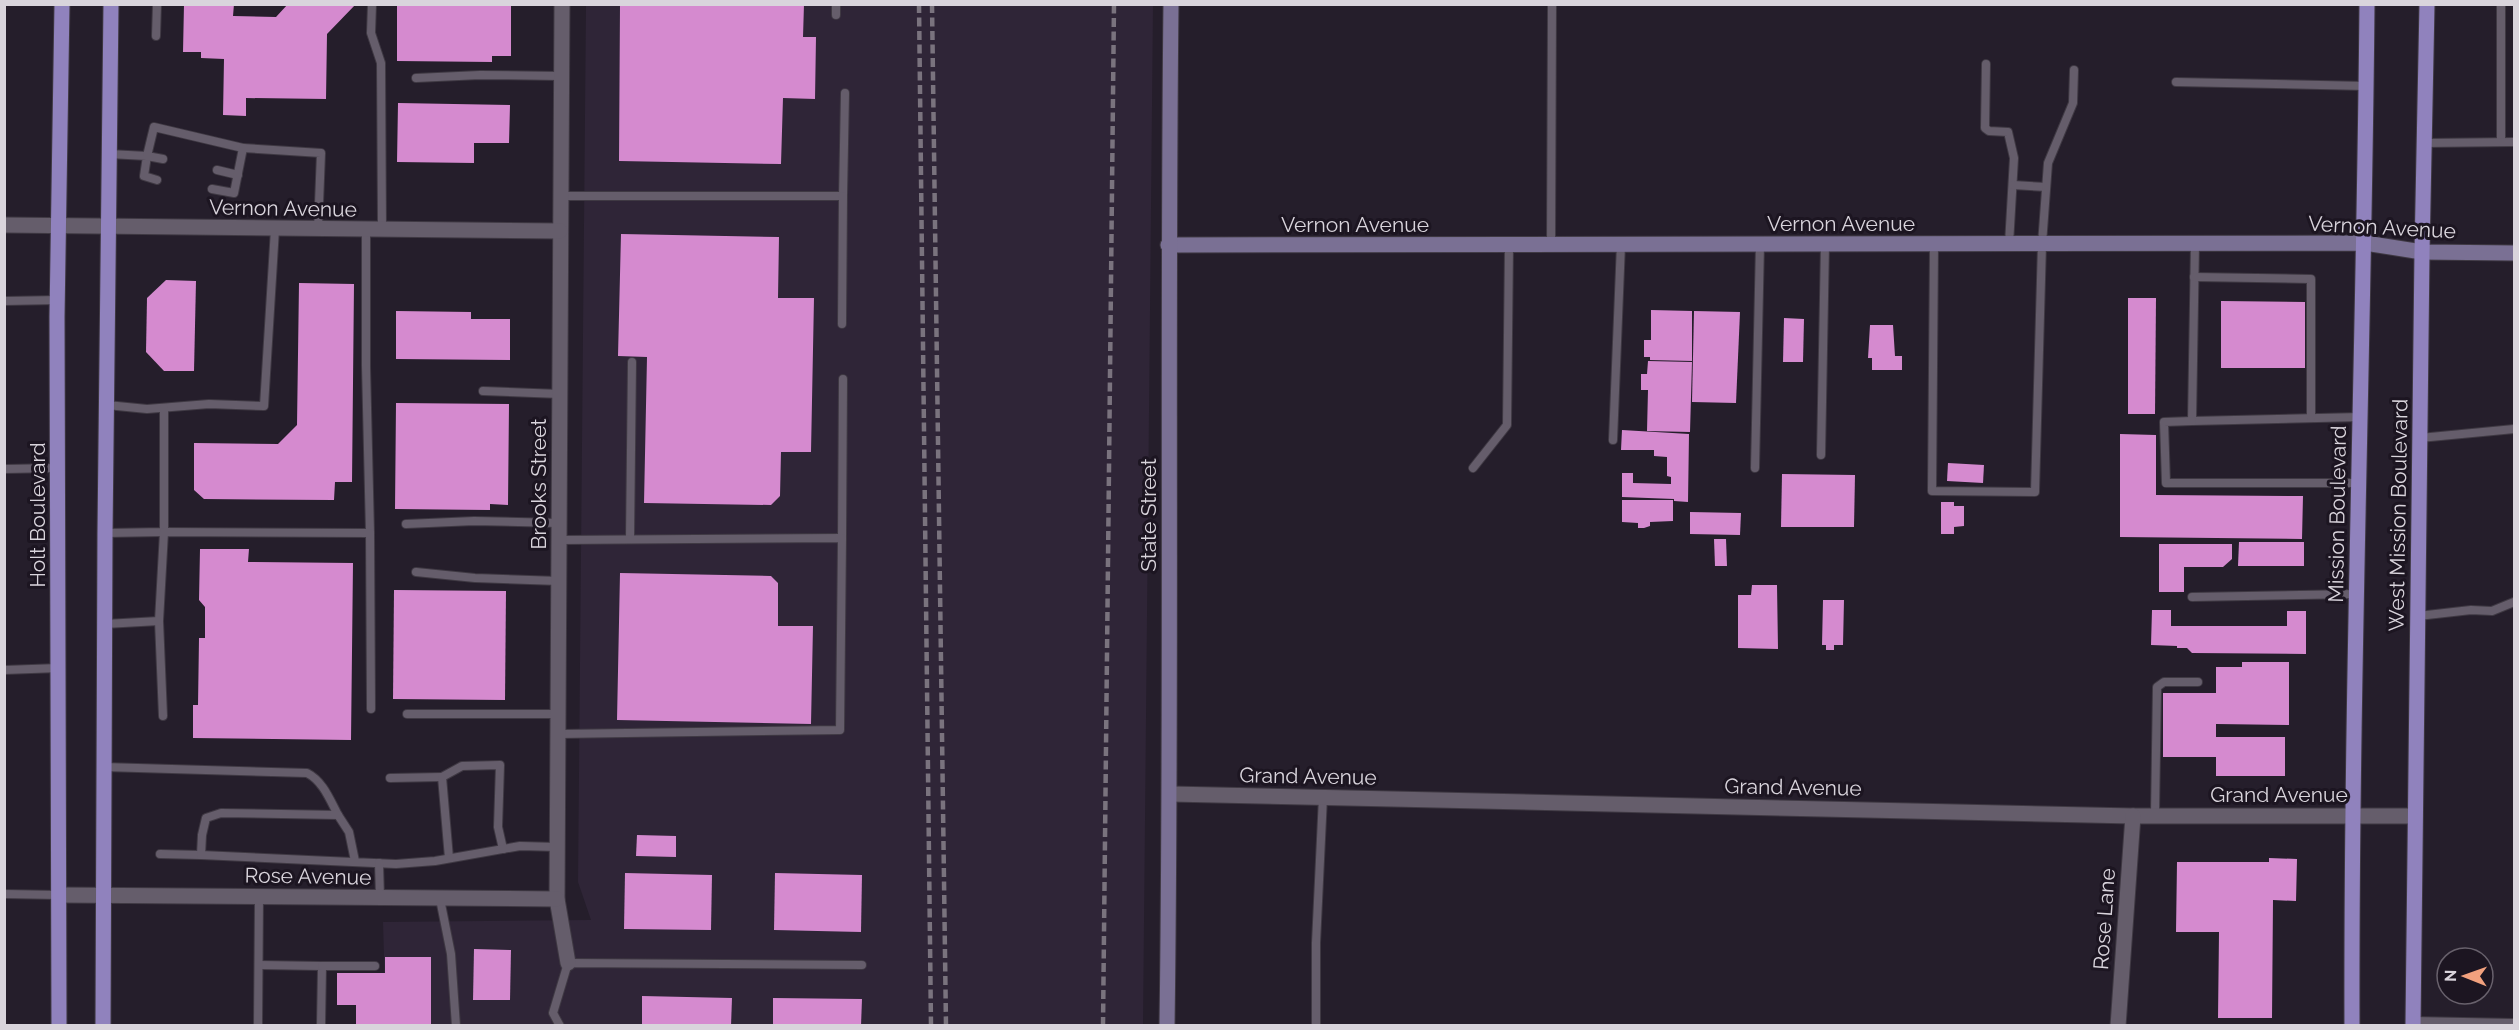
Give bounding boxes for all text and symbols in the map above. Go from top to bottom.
street label: Vernon Avenue [209,194,357,222]
street label: Vernon Avenue [1767,211,1915,236]
street label: Vernon Avenue [2307,211,2457,243]
street label: Vernon Avenue [1281,212,1429,237]
street label: West Mission Boulevard [2383,399,2413,631]
street label: Brooks Street [526,419,551,549]
street label: Mission Boulevard [2323,425,2351,603]
street label: Holt Boulevard [25,442,50,588]
street label: State Street [1136,458,1161,572]
street label: Grand Avenue [1239,762,1377,790]
street label: Grand Avenue [1724,773,1862,801]
street label: Grand Avenue [2210,782,2348,807]
street label: Rose Avenue [244,862,372,890]
street label: Rose Lane [2088,867,2120,971]
north arrow [2435,946,2495,1006]
text: N [2441,969,2460,982]

